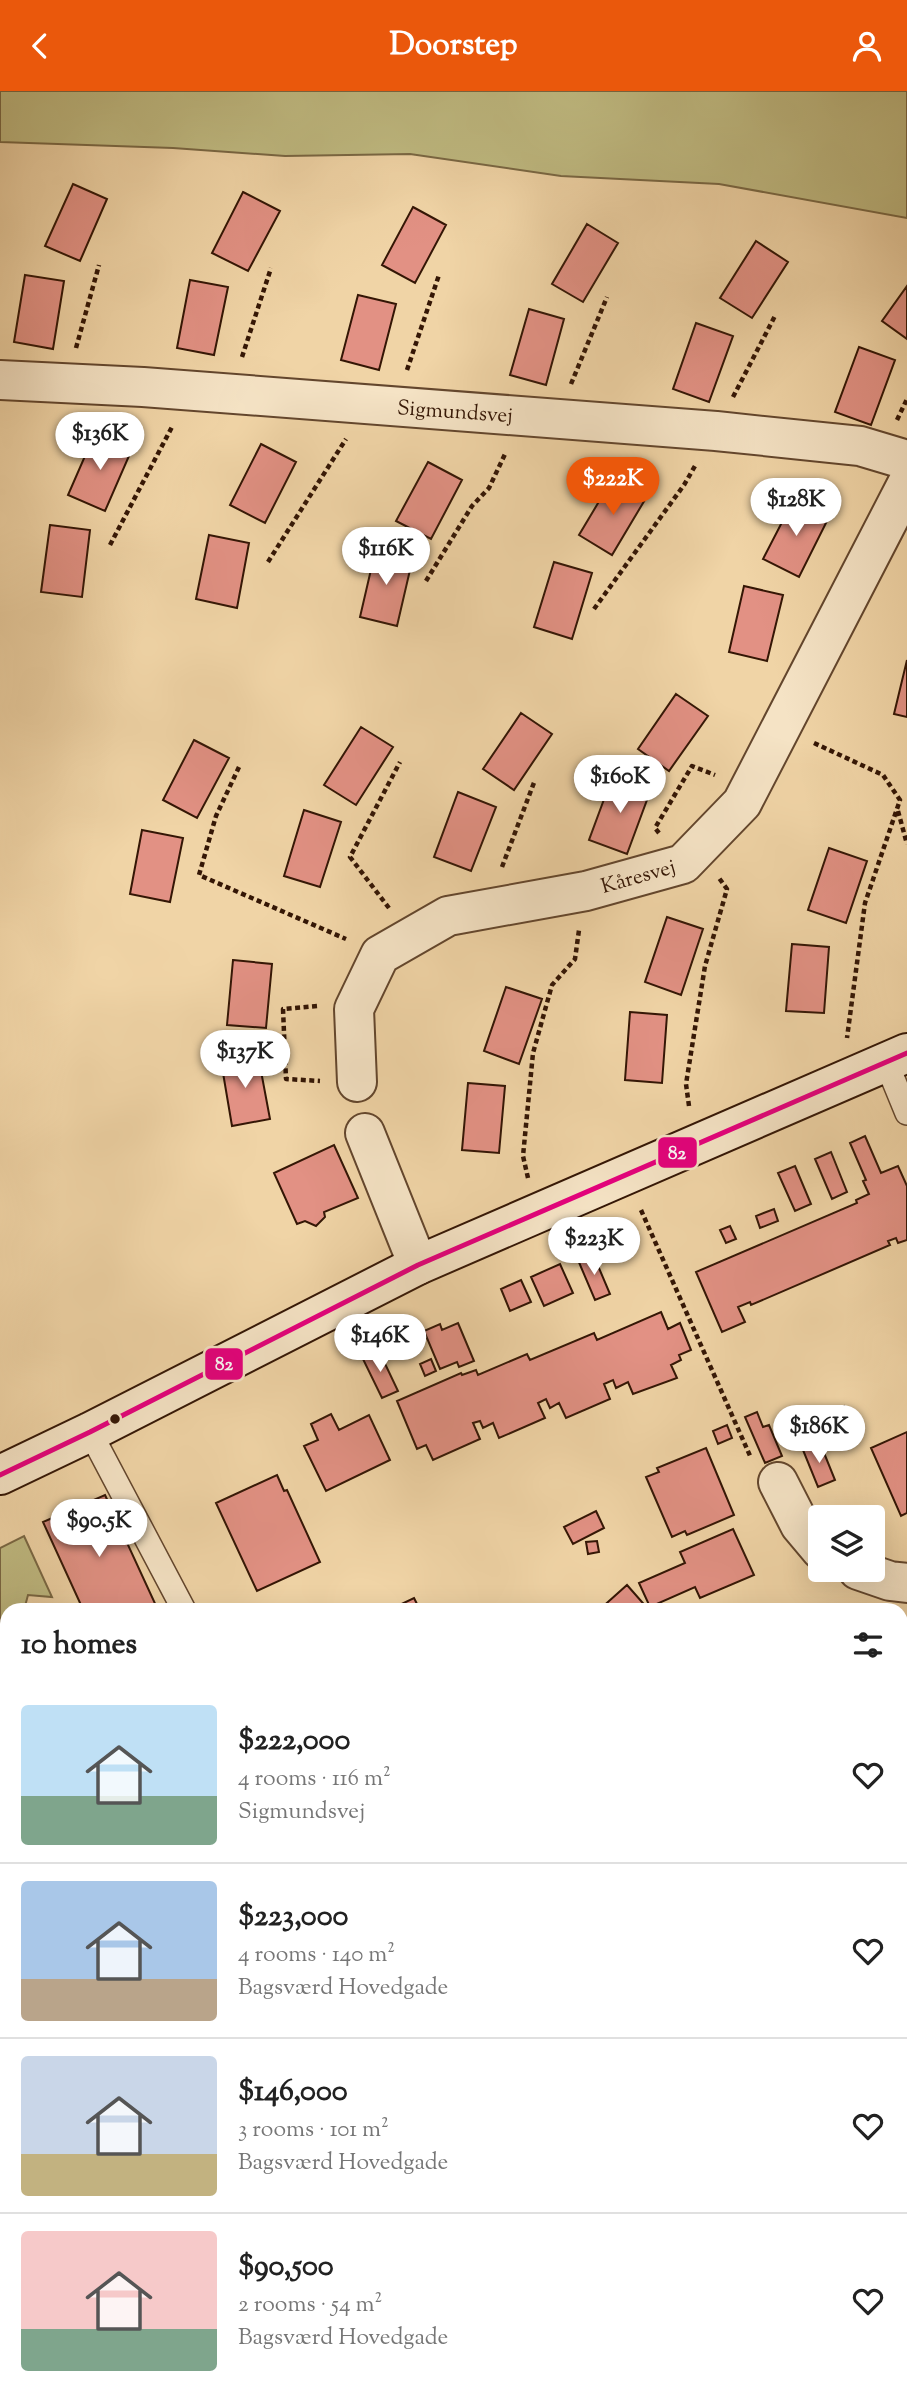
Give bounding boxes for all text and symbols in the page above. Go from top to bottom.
text: Doorstep [389,23,518,69]
icon: back [21,27,59,65]
icon: person [848,27,886,65]
street label: Sigmundsvej [396,394,514,432]
pin: $136K [51,413,149,472]
text: $136K [71,418,129,451]
pin: $222K [564,457,662,517]
text: $222K [582,463,644,496]
pin: $128K [747,479,845,538]
text: $128K [767,484,826,517]
pin: $116K [337,527,435,587]
text: $116K [358,533,414,566]
pin: $160K [571,755,669,815]
text: $160K [590,761,650,794]
street label: Kåresvej [598,853,679,903]
pin: $137K [196,1031,294,1090]
text: $137K [216,1036,274,1069]
line badge: 82 [657,1136,698,1169]
text: 82 [668,1141,686,1168]
pin: $223K [545,1217,643,1277]
text: $223K [564,1223,624,1256]
pin: $146K [331,1315,429,1374]
text: $146K [350,1320,410,1353]
line badge: 82 [204,1347,244,1381]
text: 82 [215,1352,233,1379]
pin: $186K [770,1405,868,1465]
text: $186K [789,1411,849,1444]
unlabelled marker [108,1412,122,1426]
pin: $90.5K [42,1499,156,1559]
text: $90.5K [66,1505,132,1538]
map controls [808,1505,885,1582]
button: layers [808,1505,885,1582]
text: 10 homes [21,1624,137,1667]
icon: filters [849,1626,887,1664]
text: $222,000 [238,1720,350,1763]
icon: home [77,1733,161,1817]
icon: heart [849,1756,887,1794]
text: 4 rooms · 116 m² [238,1763,391,1796]
text: Sigmundsvej [238,1796,365,1829]
text: $223,000 [238,1896,348,1939]
icon: home [77,1909,161,1993]
icon: heart [849,1932,887,1970]
text: 4 rooms · 140 m² [238,1939,395,1972]
text: Bagsværd Hovedgade [238,1972,448,2005]
text: $146,000 [238,2071,348,2114]
icon: home [77,2084,161,2168]
icon: heart [849,2107,887,2145]
text: 3 rooms · 101 m² [238,2114,389,2147]
text: Bagsværd Hovedgade [238,2147,448,2180]
text: $90,500 [238,2246,334,2289]
icon: home [77,2259,161,2343]
icon: heart [849,2282,887,2320]
text: 2 rooms · 54 m² [238,2289,382,2322]
text: Bagsværd Hovedgade [238,2322,448,2355]

